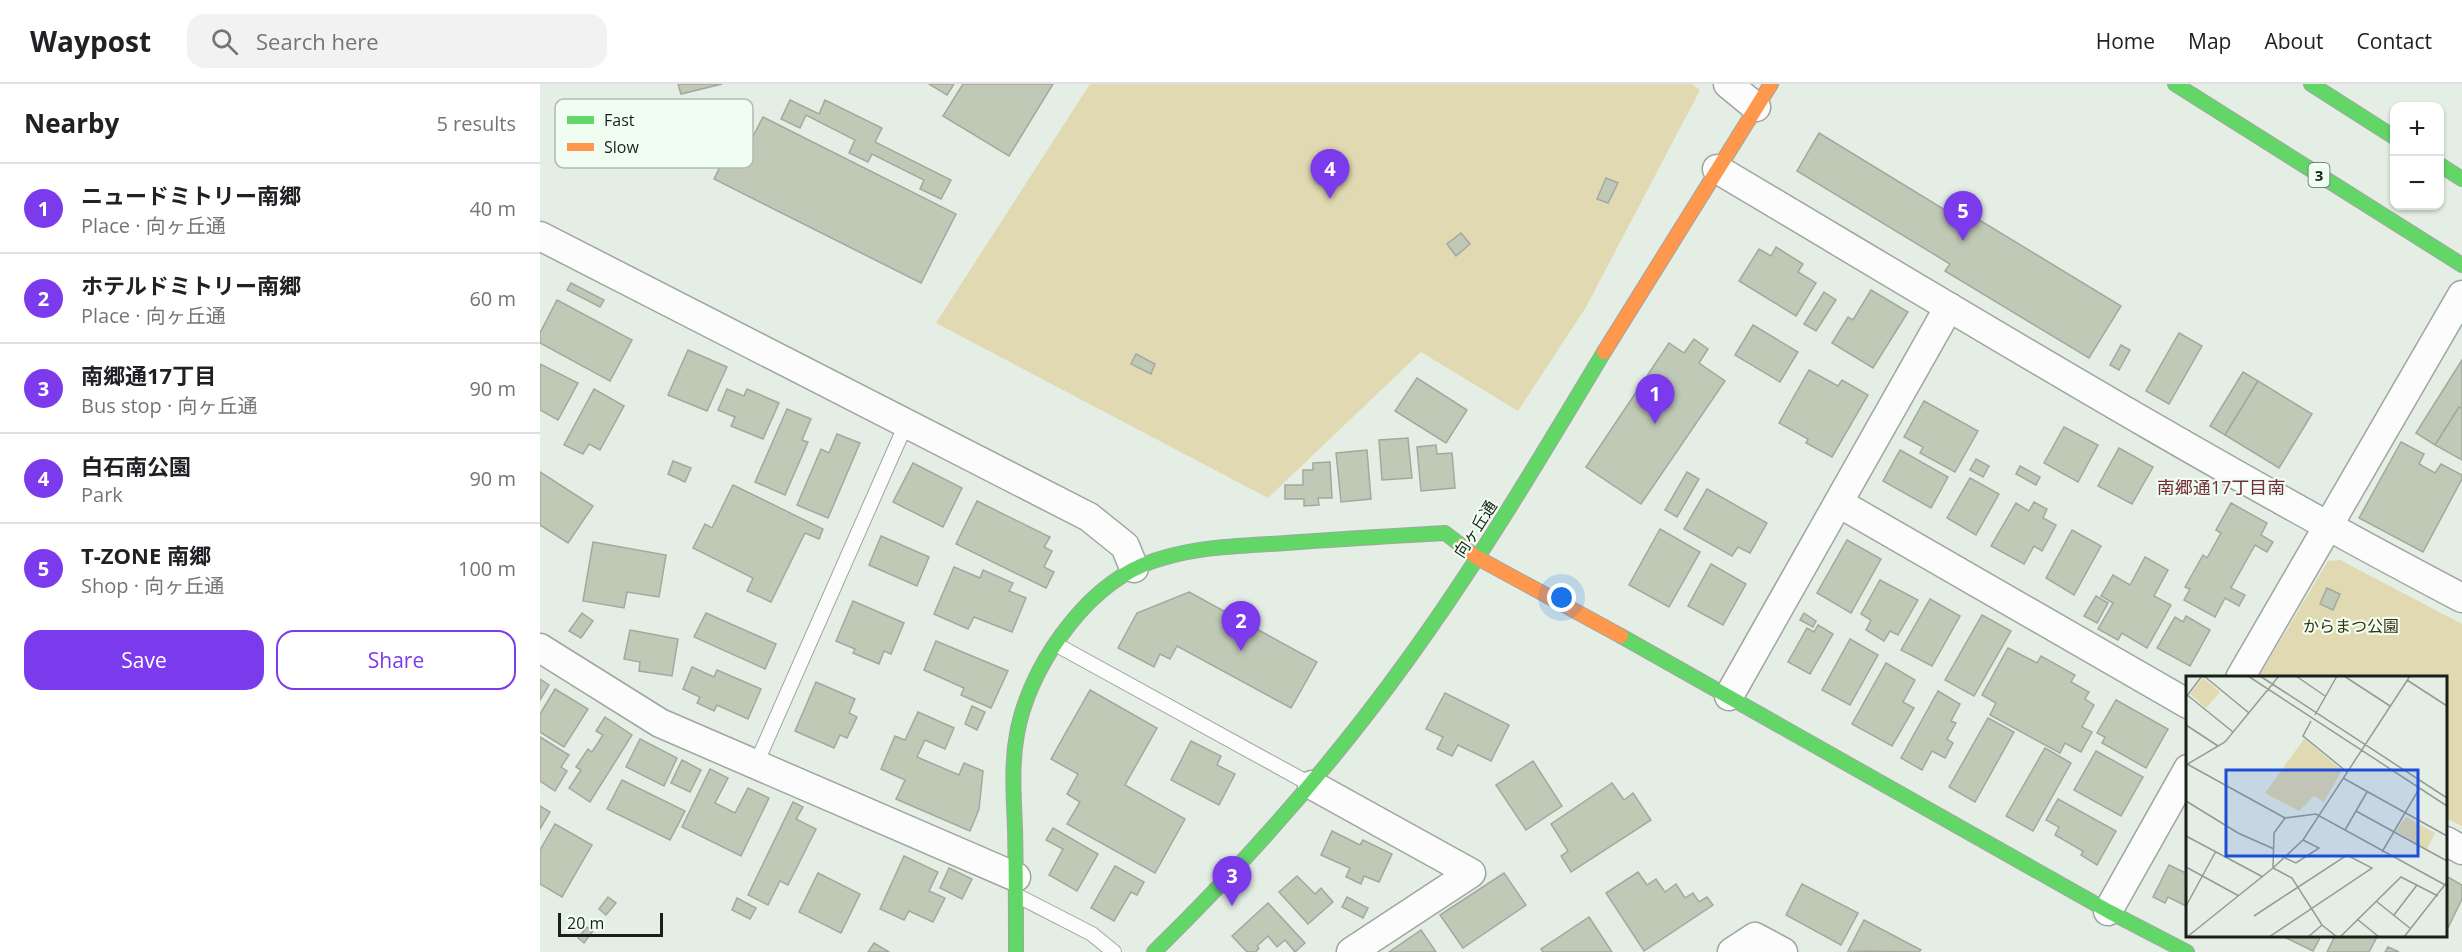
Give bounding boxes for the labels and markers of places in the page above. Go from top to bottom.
pin: 4 [1310,150,1350,199]
pin: 5 [1944,192,1982,241]
pin: 1 [1636,374,1674,424]
pin: 2 [1222,602,1260,651]
pin: 3 [1212,856,1252,906]

